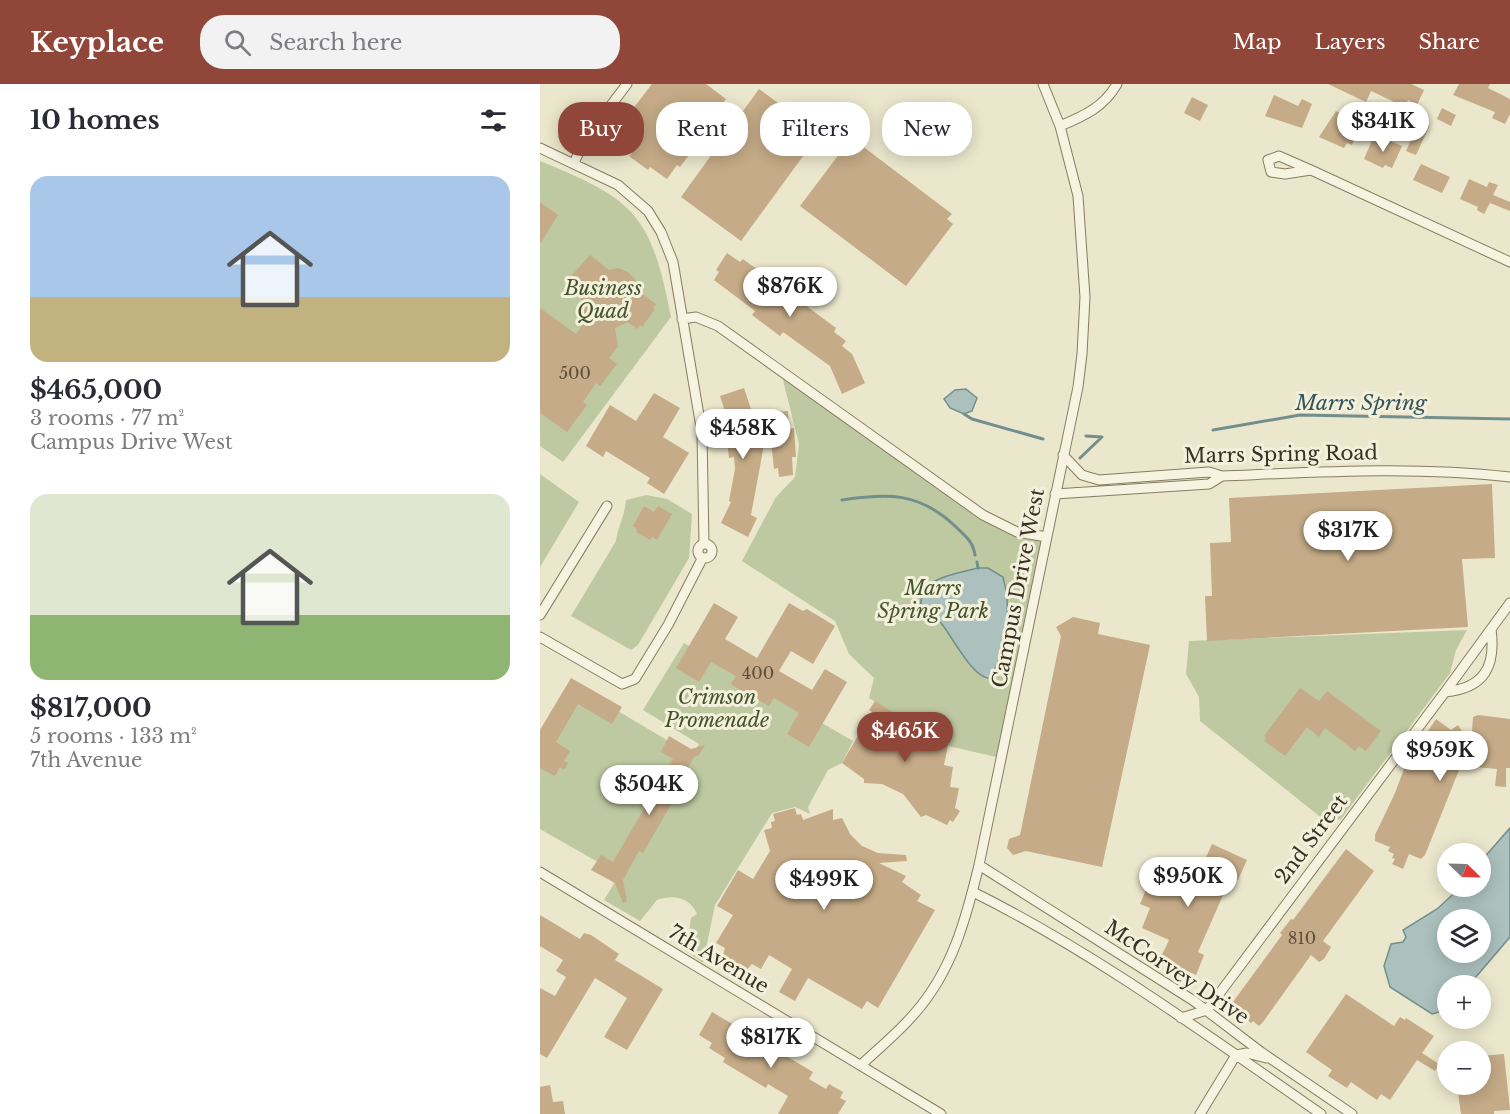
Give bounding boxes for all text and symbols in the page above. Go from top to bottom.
search box [200,15,620,69]
text: Keyplace [30,25,164,60]
icon: search [221,26,254,59]
text: Search here [269,29,402,56]
text: Map [1233,29,1282,55]
text: Layers [1315,29,1386,55]
text: Share [1419,29,1480,55]
chip: Buy [558,102,644,156]
chip: Rent [656,102,748,156]
chip: Filters [760,102,870,156]
chip: New [882,102,972,156]
pin: $341K [1341,102,1425,153]
text: 10 homes [30,104,160,136]
icon: filters [477,104,510,137]
text: $341K [1351,109,1415,133]
icon: home [216,215,324,323]
pin: $876K [748,267,832,318]
text: $876K [757,274,823,298]
park label: Business Quad [563,276,642,323]
house number: 500 [559,363,591,383]
text: $465,000 [30,374,162,406]
water label: Marrs Spring [1294,390,1428,416]
text: 3 rooms · 77 m² [30,406,184,430]
pin: $458K [701,409,785,460]
text: $458K [709,416,777,440]
text: Campus Drive West [30,430,233,454]
street label: Marrs Spring Road [1184,440,1378,468]
street label: Campus Drive West [987,486,1049,690]
pin: $317K [1306,511,1390,562]
text: $317K [1317,518,1379,542]
icon: home [216,533,324,641]
park label: Marrs Spring Park [877,576,989,623]
house number: 400 [742,663,774,683]
park label: Crimson Promenade [664,685,769,732]
text: $817,000 [30,692,152,724]
pin: $465K [863,712,947,763]
text: $465K [871,719,939,743]
text: 5 rooms · 133 m² [30,724,197,748]
pin: $959K [1398,731,1482,782]
text: $959K [1406,738,1474,762]
text: 7th Avenue [30,748,142,772]
pin: $504K [607,765,691,816]
text: $504K [614,772,684,796]
street label: 2nd Street [1270,789,1353,888]
north arrow [1437,843,1491,897]
map controls [1437,843,1491,1095]
pin: $950K [1146,857,1230,908]
pin: $499K [782,860,866,911]
text: $950K [1153,864,1223,888]
text: $499K [789,867,859,891]
button: layers [1437,909,1491,963]
street label: McCorvey Drive [1100,915,1254,1029]
street label: 7th Avenue [665,920,773,998]
house number: 810 [1288,928,1316,948]
button: + [1437,975,1491,1029]
pin: $817K [729,1018,813,1069]
text: $817K [740,1025,802,1049]
button: − [1437,1041,1491,1095]

